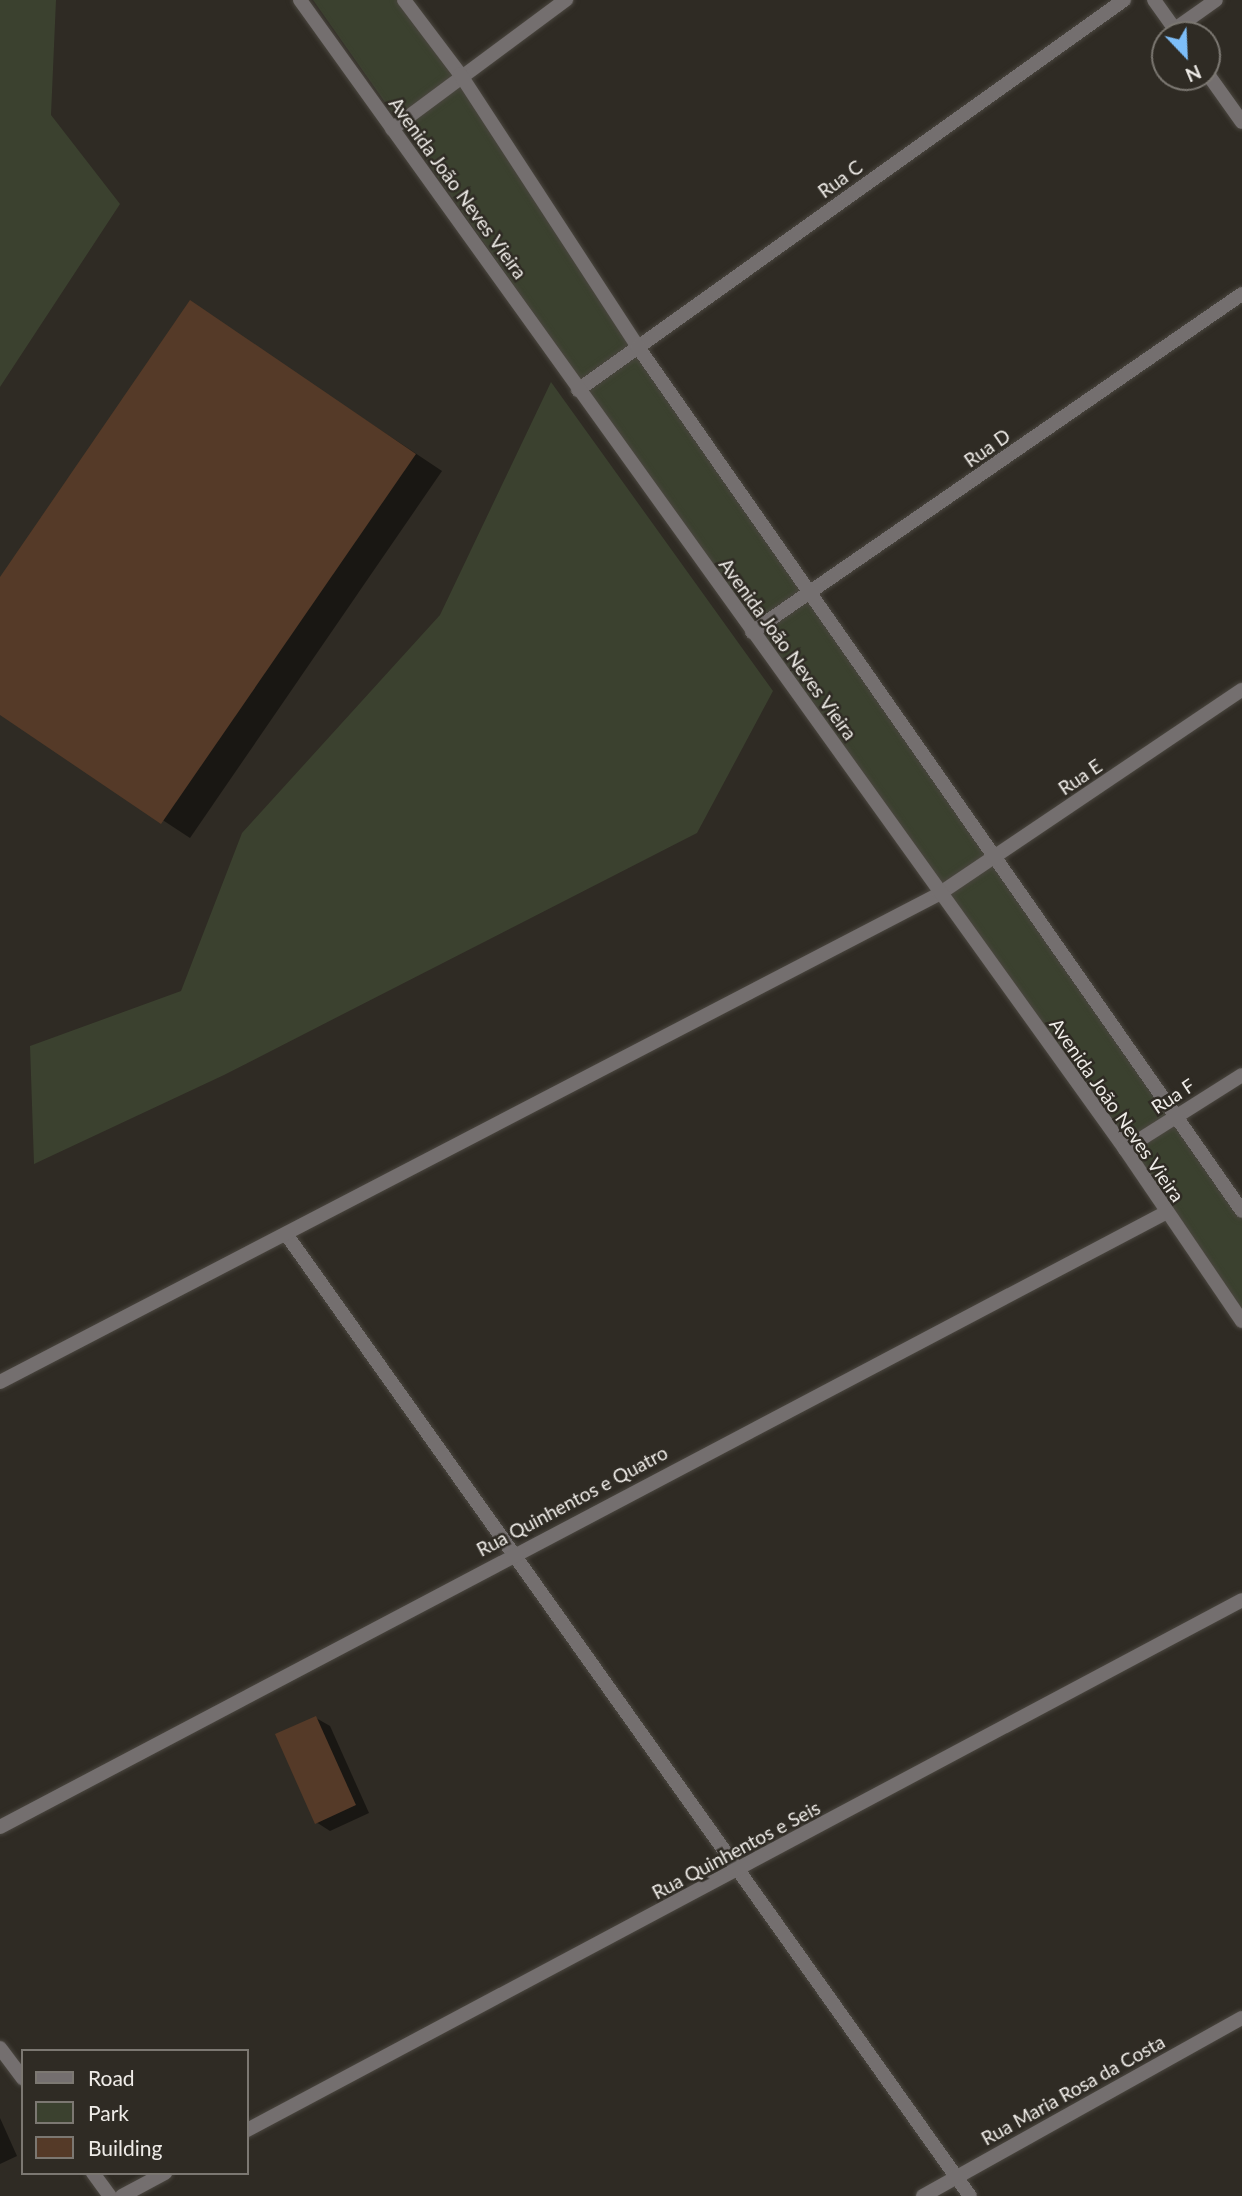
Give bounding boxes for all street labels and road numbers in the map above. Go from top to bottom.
street label: Avenida João Neves Vieira [384,92,532,284]
street label: Rua C [813,155,867,203]
street label: Rua D [960,424,1014,472]
street label: Avenida João Neves Vieira [714,553,862,745]
street label: Rua E [1054,754,1106,800]
street label: Avenida João Neves Vieira [1044,1013,1190,1207]
street label: Rua F [1147,1074,1199,1118]
street label: Rua Quinhentos e Quatro [473,1441,671,1561]
street label: Rua Quinhentos e Seis [648,1796,824,1904]
street label: Rua Maria Rosa da Costa [977,2030,1169,2150]

